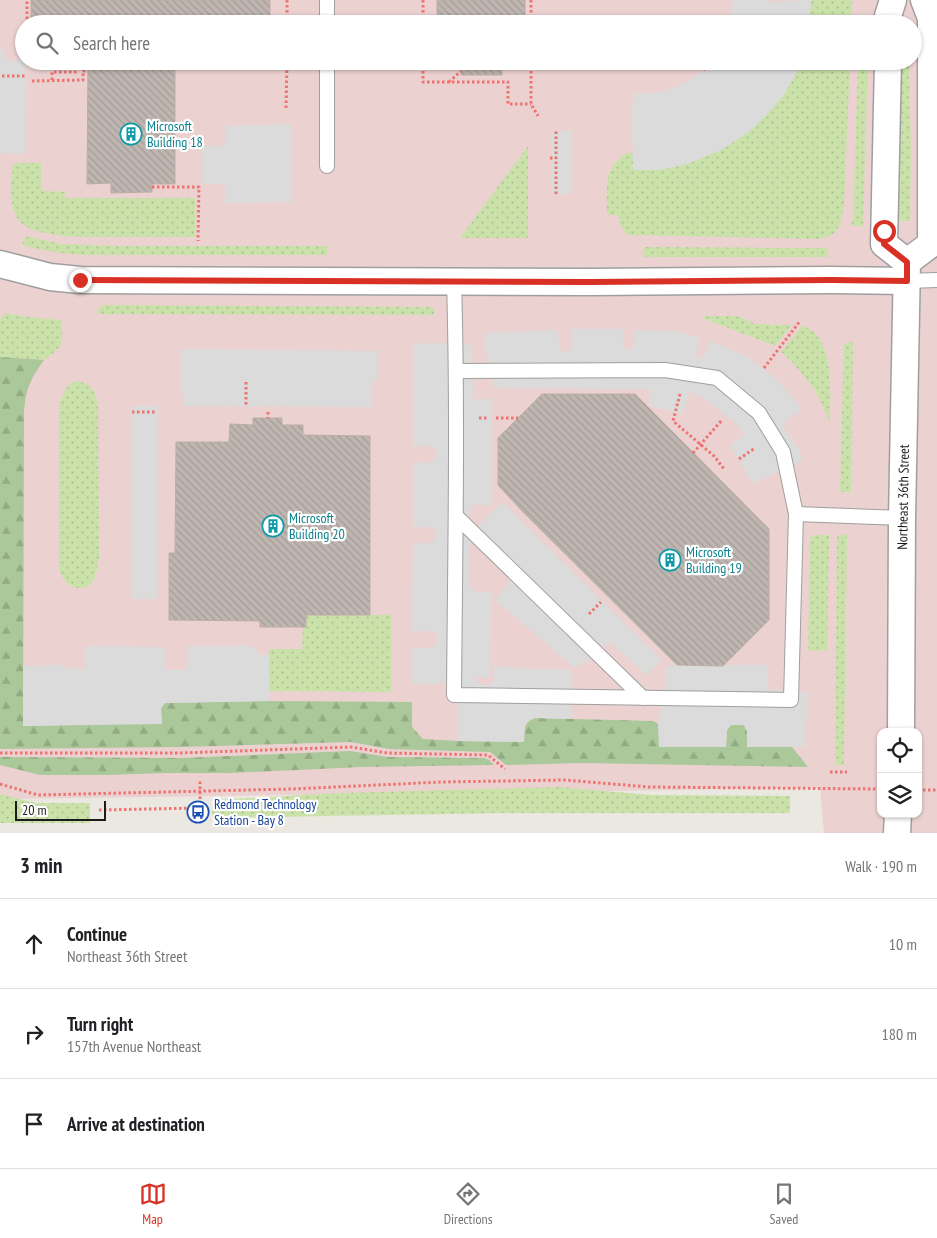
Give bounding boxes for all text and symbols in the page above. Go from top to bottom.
search box [15,15,922,70]
icon: search [33,29,61,57]
text: Search here [73,31,150,55]
place label: Microsoft Building 18 [147,117,203,151]
building icon: Microsoft Building 18 [119,122,143,146]
route start [873,220,896,243]
route end [69,269,92,292]
street label: Northeast 36th Street [893,444,913,550]
place label: Microsoft Building 20 [289,509,345,543]
building icon: Microsoft Building 20 [261,514,285,538]
place label: Microsoft Building 19 [686,543,742,577]
building icon: Microsoft Building 19 [658,548,682,572]
map controls [877,728,922,818]
button: locate [877,728,922,773]
button: layers [877,773,922,818]
place label: Redmond Technology Station - Bay 8 [214,795,317,829]
scale bar [15,798,106,821]
bus stop icon: Redmond Technology Station - Bay 8 [186,800,210,824]
text: 20 m [22,801,47,819]
text: 3 min [20,852,62,879]
text: Walk · 190 m [845,856,917,876]
text: Continue [67,922,127,946]
icon: ahead [20,930,48,958]
text: 10 m [889,934,917,954]
text: Northeast 36th Street [67,946,187,966]
text: Turn right [67,1012,133,1036]
icon: right [20,1020,48,1048]
text: 180 m [882,1024,917,1044]
text: 157th Avenue Northeast [67,1036,201,1056]
icon: arrive [20,1110,48,1138]
text: Arrive at destination [67,1112,205,1136]
tab: Map [139,1180,167,1228]
tab: Directions [444,1180,492,1228]
tab: Saved [770,1180,798,1228]

